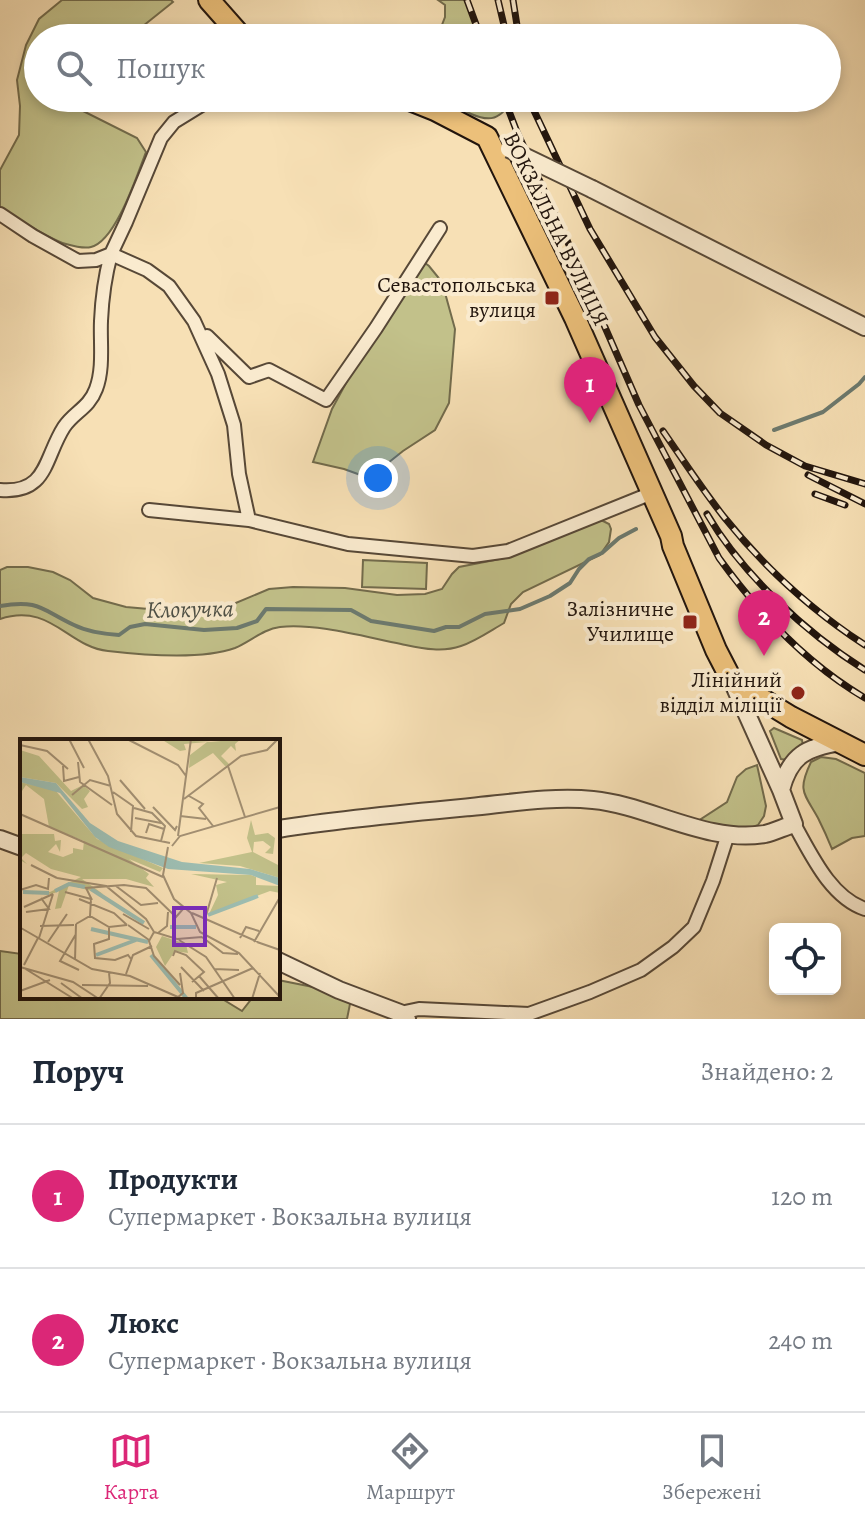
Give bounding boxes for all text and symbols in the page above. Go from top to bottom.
search box [24,24,841,112]
icon: search [52,46,96,90]
text: Пошук [116,48,206,88]
street label: ВОКЗАЛЬНА ВУЛИЦЯ [496,127,616,331]
place label: Севастопольська вулиця [377,270,537,325]
marker: Севастопольська вулиця [543,289,561,307]
pin: 1 [564,357,616,423]
your location [358,458,398,498]
pin: 2 [738,590,790,656]
water label: Клокучка [146,592,234,626]
place label: Залізничне Училище [567,594,674,649]
marker: Залізничне Училище [681,613,699,631]
place label: Лінійний відділ міліції [660,665,782,720]
marker: Лінійний відділ міліції [789,684,807,702]
inset map [20,739,280,999]
map controls [769,923,841,995]
button: locate [769,923,841,995]
text: Поруч [32,1048,124,1095]
text: Знайдено: 2 [701,1054,833,1089]
text: Продукти [108,1159,238,1199]
text: 1 [53,1179,63,1214]
text: 120 m [771,1179,833,1214]
text: Супермаркет · Вокзальна вулиця [108,1199,472,1234]
text: Люкс [108,1303,179,1343]
text: 2 [52,1323,64,1358]
text: 240 m [768,1323,833,1358]
text: Супермаркет · Вокзальна вулиця [108,1343,472,1378]
tab: Карта [103,1429,159,1507]
tab: Маршрут [366,1429,455,1507]
tab: Збережені [662,1429,761,1507]

